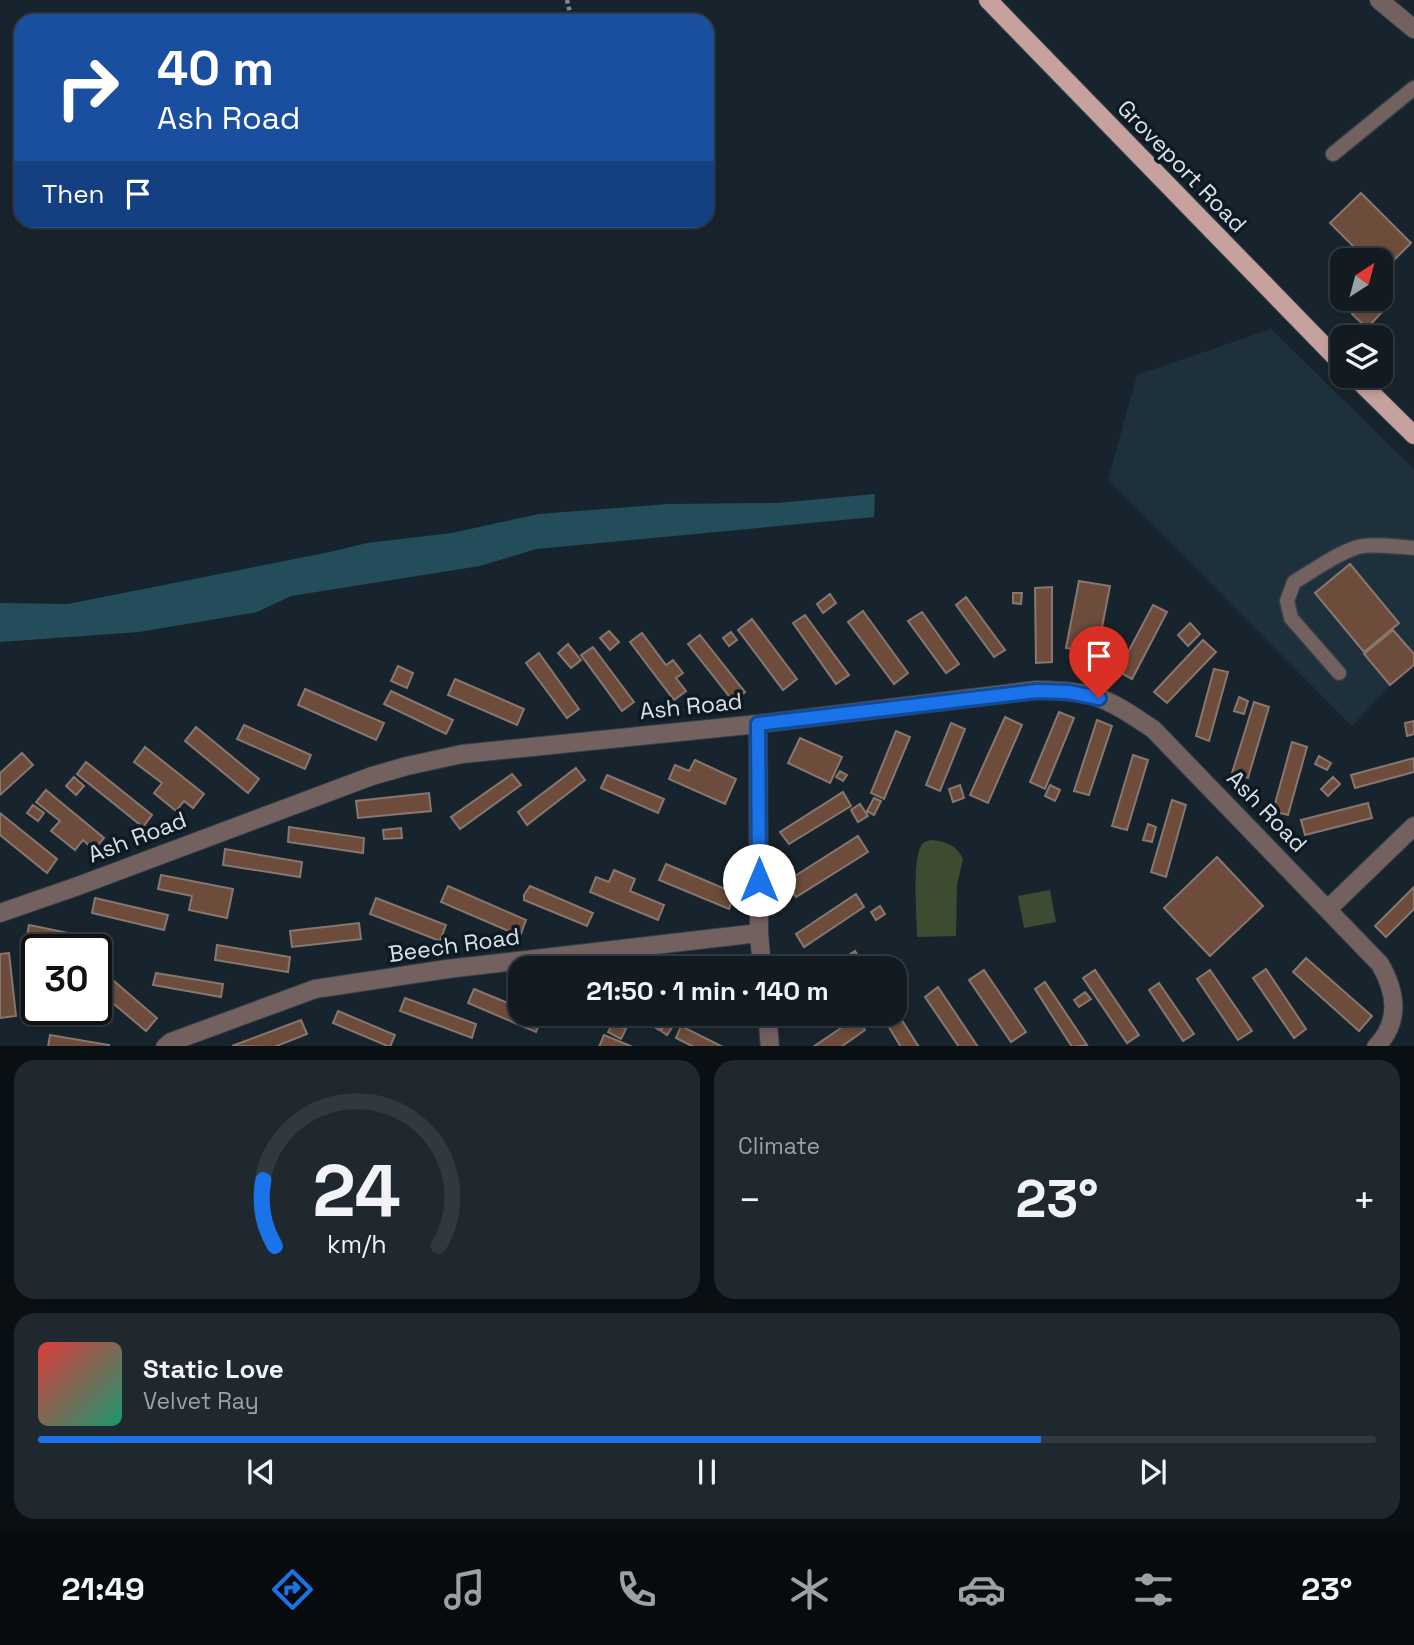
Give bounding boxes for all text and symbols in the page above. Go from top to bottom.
text: 40 m [157,37,274,99]
icon: right [42,42,133,133]
street label: Groveport Road [1111,93,1253,239]
text: Ash Road [157,98,300,138]
icon: arrive [119,175,157,213]
text: Then [42,177,105,211]
north arrow [1330,248,1393,312]
map controls [1330,248,1393,388]
button: layers [1330,325,1393,388]
pin [1069,626,1129,698]
icon: arrive [1080,637,1118,675]
street label: Ash Road [638,686,744,726]
street label: Ash Road [1220,764,1314,858]
street label: Ash Road [84,805,190,869]
position arrow [722,843,796,917]
street label: Beech Road [386,921,522,969]
speed limit sign: 30 [21,934,112,1025]
text: 21:50 · 1 min · 140 m [586,974,829,1008]
text: Climate [738,1131,820,1161]
text: 24 [313,1144,401,1237]
text: 23° [1016,1166,1099,1232]
text: − [738,1176,762,1224]
text: + [1352,1176,1376,1224]
text: km/h [327,1227,387,1259]
text: Static Love [143,1352,284,1386]
text: Velvet Ray [143,1386,259,1416]
icon: previous [242,1453,280,1491]
icon: pause [688,1453,726,1491]
icon: next [1134,1453,1172,1491]
icon: directions [268,1565,317,1614]
icon: music [440,1565,489,1614]
icon: phone [612,1565,661,1614]
icon: climate [785,1565,834,1614]
icon: car [957,1565,1006,1614]
icon: filters [1129,1565,1178,1614]
text: 21:49 [62,1569,145,1609]
text: 23° [1301,1569,1352,1609]

